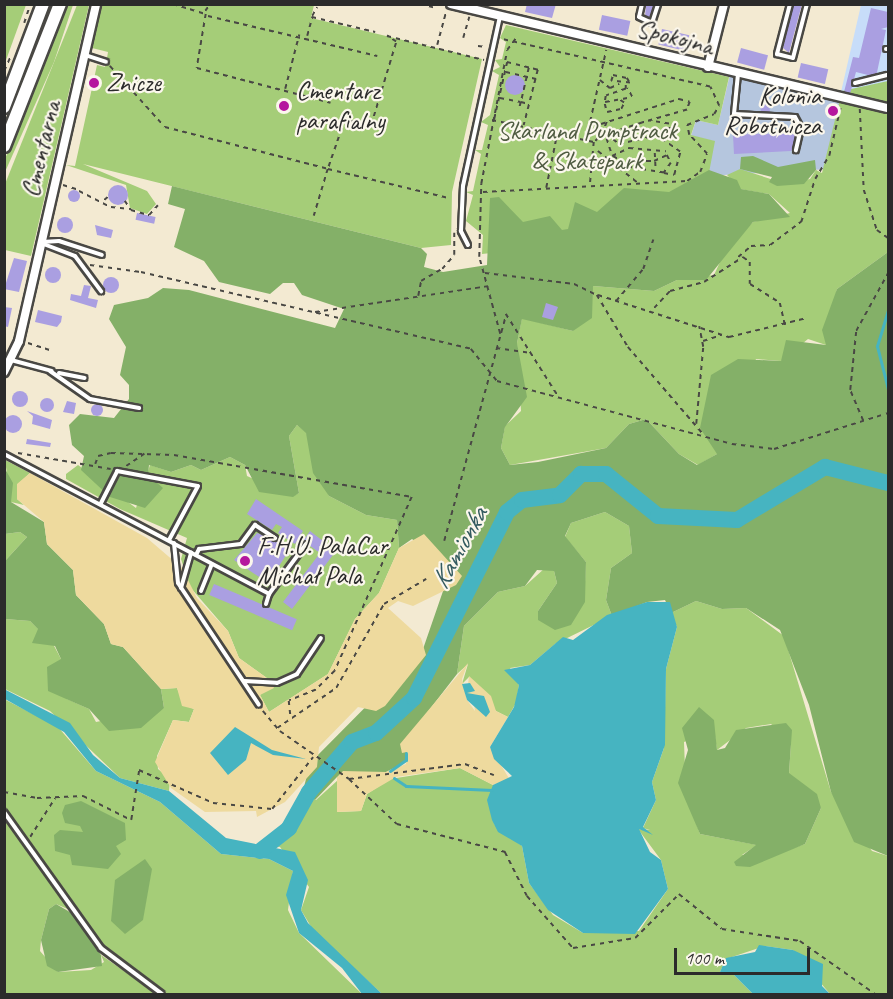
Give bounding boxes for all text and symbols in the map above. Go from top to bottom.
street label: Spokojna [633,12,717,62]
place label: Znicze [106,67,161,99]
place label: Cmentarz parafialny [296,75,385,136]
marker: Znicze [87,76,101,90]
place label: Kolonia Robotnicza [724,80,821,142]
street label: Cmentarna [15,98,67,200]
marker: Cmentarz parafialny [277,99,291,113]
marker: Kolonia Robotnicza [826,104,840,118]
park label: Skarland Pumptrack & Skatepark [498,115,676,176]
water label: Kamionka [424,502,494,594]
place label: F.H.U. PalaCar Michał Pala [257,530,387,592]
marker: F.H.U. PalaCar Michał Pala [238,554,252,568]
scale bar [677,936,814,974]
text: 100 m [685,947,724,969]

